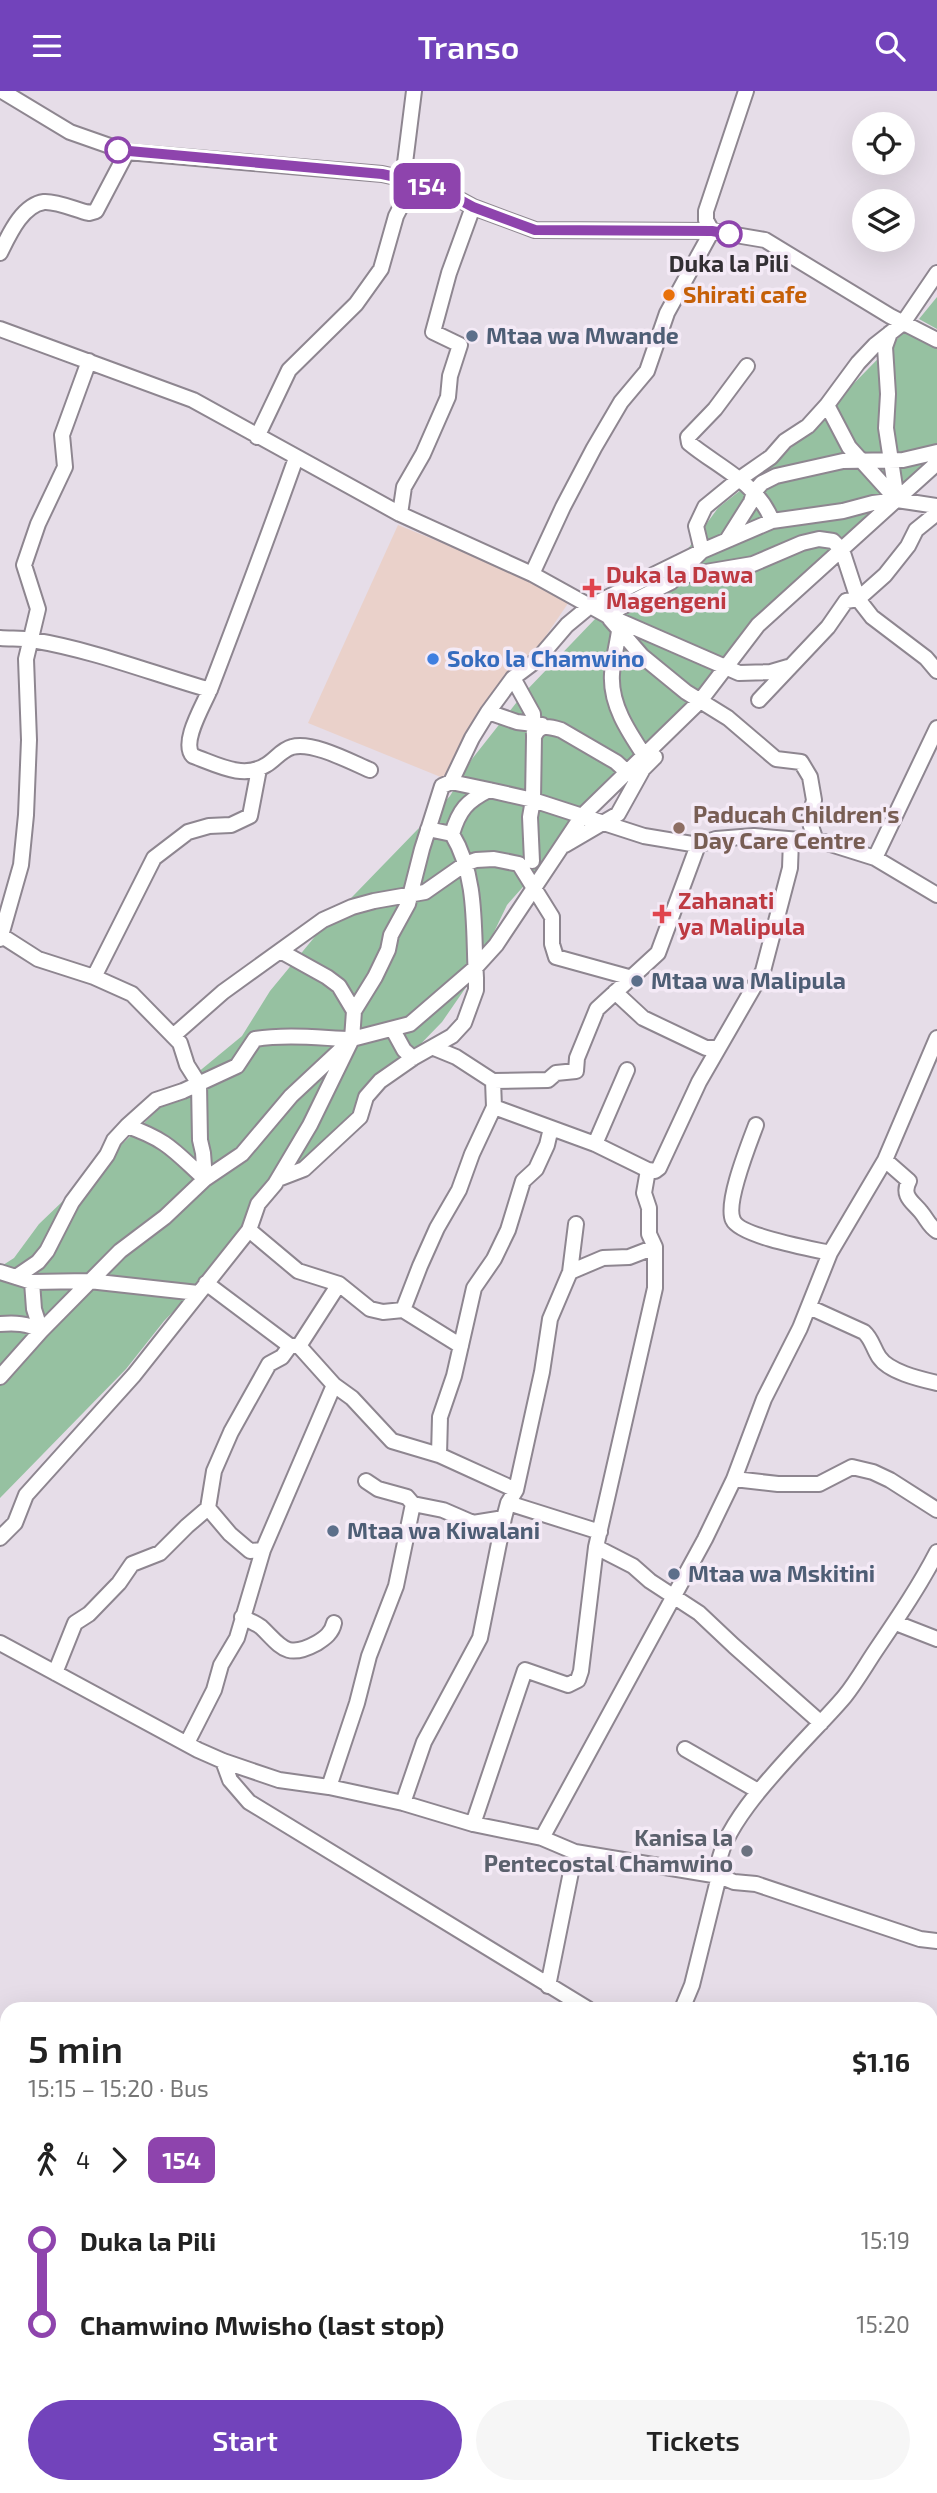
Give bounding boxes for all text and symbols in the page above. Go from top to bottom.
icon: menu [28,27,66,65]
text: Transo [418,27,519,65]
icon: search [871,27,909,65]
map controls [852,112,915,252]
button: locate [852,112,915,175]
unlabelled marker [105,137,131,163]
line badge: 154 [387,163,467,209]
text: 154 [408,171,446,200]
button: layers [852,189,915,252]
marker: Duka la Pili [716,221,742,247]
place label: Duka la Pili [669,249,789,277]
place label: Shirati cafe [683,280,807,308]
marker: Shirati cafe [661,287,677,303]
place label: Mtaa wa Mwande [486,321,679,349]
marker: Mtaa wa Mwande [464,328,480,344]
place label: Duka la Dawa Magengeni [606,560,753,614]
marker: Duka la Dawa Magengeni [584,580,600,596]
place label: Soko la Chamwino [447,644,645,672]
marker: Soko la Chamwino [425,651,441,667]
place label: Paducah Children's Day Care Centre [693,800,899,854]
marker: Paducah Children's Day Care Centre [671,820,687,836]
place label: Zahanati ya Malipula [678,886,805,940]
marker: Zahanati ya Malipula [652,904,672,924]
place label: Mtaa wa Malipula [651,966,846,994]
marker: Mtaa wa Malipula [629,973,645,989]
place label: Mtaa wa Kiwalani [347,1516,540,1544]
marker: Mtaa wa Kiwalani [325,1523,341,1539]
place label: Mtaa wa Mskitini [688,1559,875,1587]
marker: Mtaa wa Mskitini [666,1566,682,1582]
place label: Kanisa la Pentecostal Chamwino [484,1823,733,1877]
marker: Kanisa la Pentecostal Chamwino [739,1843,755,1859]
text: 5 min [28,2025,123,2071]
text: $1.16 [852,2046,910,2077]
text: 15:15 – 15:20 · Bus [28,2074,209,2102]
icon: walk [28,2141,66,2179]
icon: forward [100,2141,138,2179]
text: 154 [162,2145,201,2174]
text: 4 [76,2146,90,2174]
text: Duka la Pili [80,2225,216,2256]
text: 15:19 [861,2226,910,2254]
text: Chamwino Mwisho (last stop) [80,2309,444,2340]
text: 15:20 [856,2310,910,2338]
button: Start [28,2400,462,2480]
button: Tickets [476,2400,910,2480]

